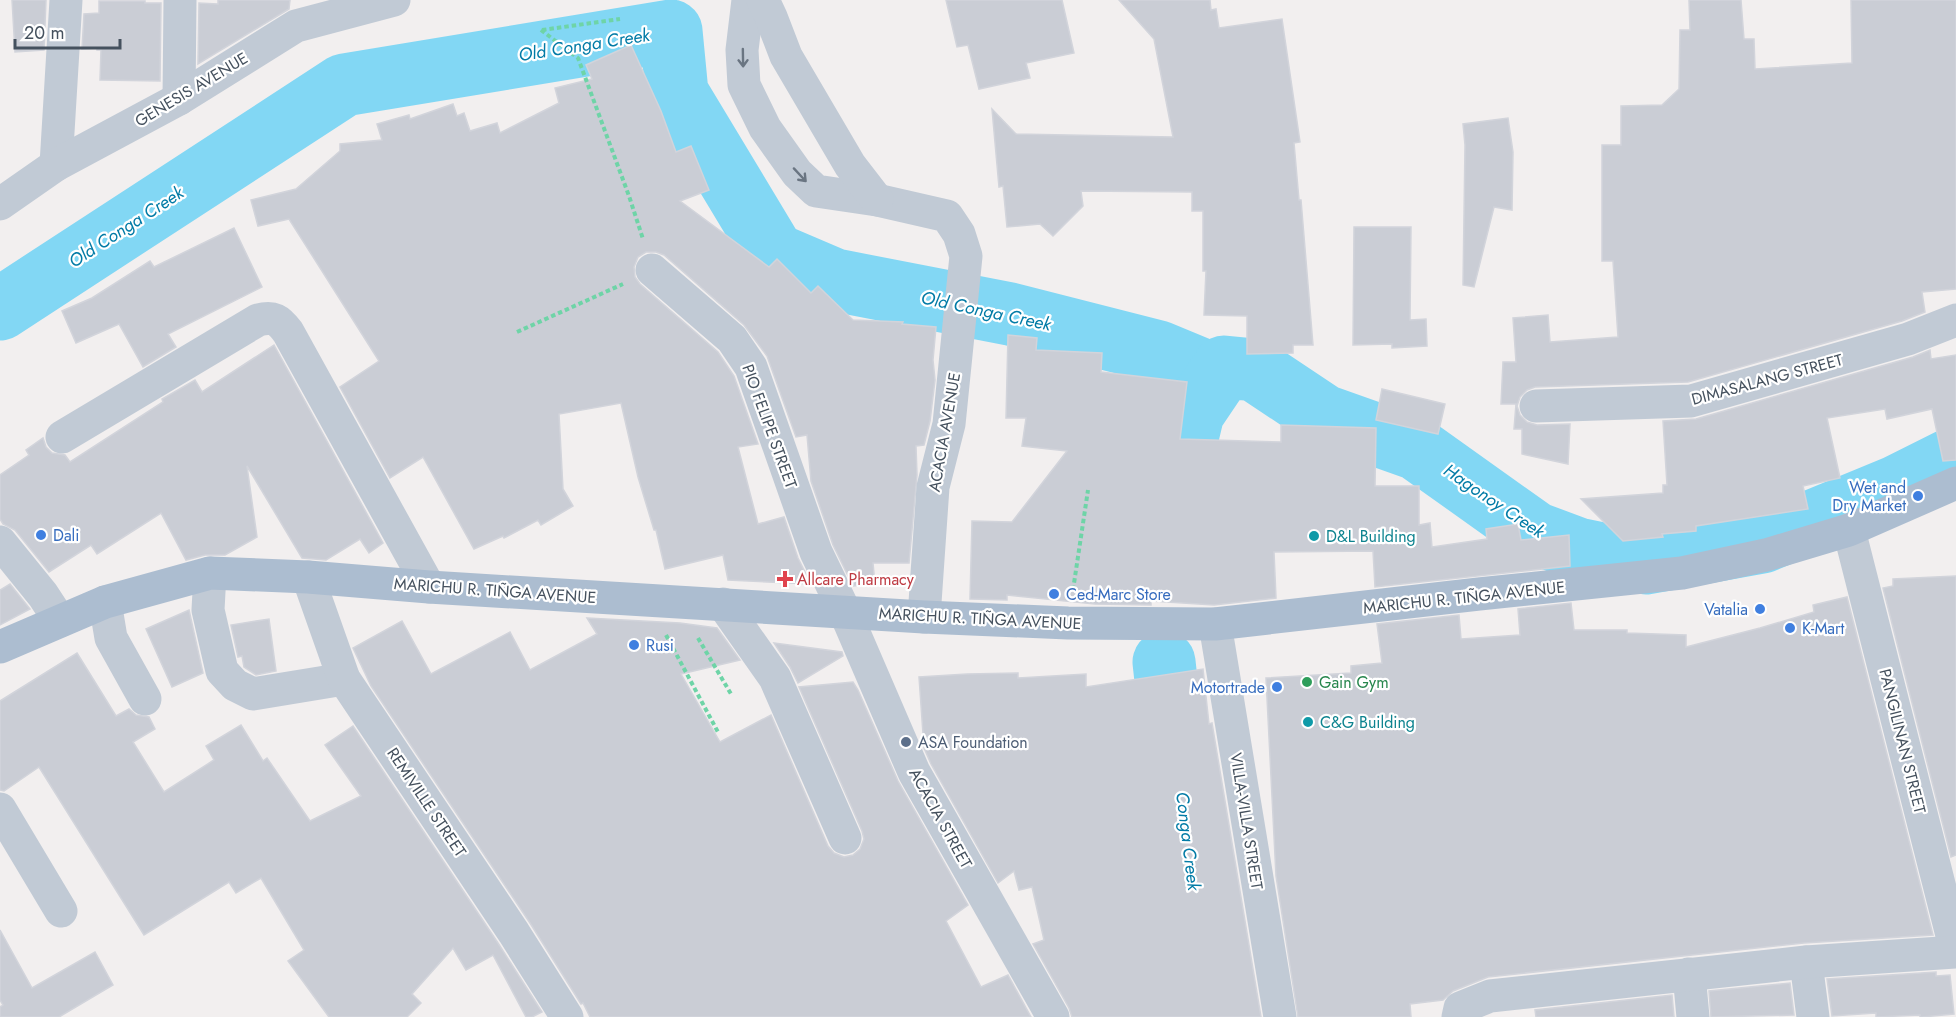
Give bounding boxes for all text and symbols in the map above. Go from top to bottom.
scale bar [15,12,120,50]
text: 20 m [24,20,64,46]
water label: Old Conga Creek [516,22,653,68]
street label: GENESIS AVENUE [130,47,252,132]
one-way arrow [737,48,749,68]
one-way arrow [793,167,807,182]
water label: Old Conga Creek [63,179,190,274]
water label: Old Conga Creek [918,285,1055,338]
street label: DIMASALANG STREET [1689,348,1846,411]
street label: PIO FELIPE STREET [736,361,803,492]
street label: ACACIA AVENUE [923,371,966,494]
water label: Hagonoy Creek [1438,458,1551,545]
place label: Wet and Dry Market [1832,476,1906,517]
marker: Wet and Dry Market [1911,489,1925,503]
place label: Dali [53,524,79,547]
place label: D&L Building [1326,525,1416,548]
marker: Dali [34,528,48,542]
marker: D&L Building [1307,529,1321,543]
place label: Allcare Pharmacy [797,568,915,591]
street label: MARICHU R. TIÑGA AVENUE [393,572,597,609]
marker: Allcare Pharmacy [778,572,792,586]
street label: MARICHU R. TIÑGA AVENUE [1362,575,1566,620]
place label: Ced-Marc Store [1066,583,1171,606]
marker: Ced-Marc Store [1047,587,1061,601]
place label: Vatalia [1704,598,1748,621]
street label: MARICHU R. TIÑGA AVENUE [878,602,1082,635]
marker: Vatalia [1753,602,1767,616]
place label: K-Mart [1802,617,1845,640]
marker: K-Mart [1783,621,1797,635]
place label: Rusi [646,634,674,657]
marker: Rusi [627,638,641,652]
street label: PANGILINAN STREET [1873,666,1932,816]
place label: Gain Gym [1319,671,1389,694]
marker: Gain Gym [1300,675,1314,689]
place label: Motortrade [1191,676,1265,699]
marker: Motortrade [1270,680,1284,694]
place label: C&G Building [1320,711,1415,734]
marker: C&G Building [1301,715,1315,729]
place label: ASA Foundation [918,731,1028,754]
marker: ASA Foundation [899,735,913,749]
street label: REMIVILLE STREET [381,743,472,862]
street label: VILLA-VILLA STREET [1224,751,1269,892]
street label: ACACIA STREET [904,764,978,873]
water label: Conga Creek [1169,790,1207,893]

